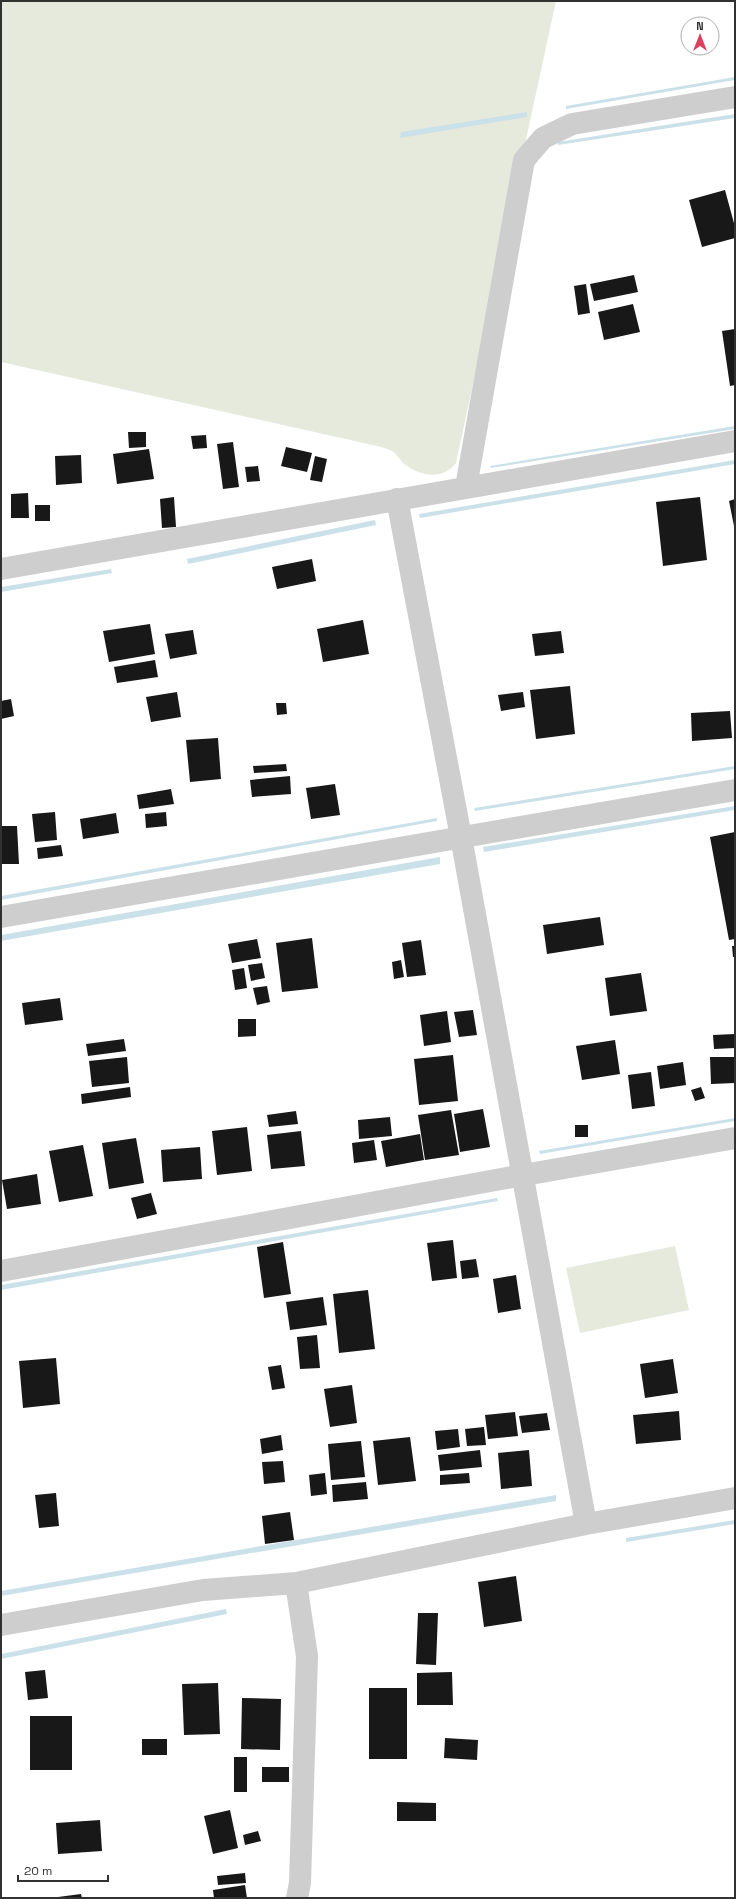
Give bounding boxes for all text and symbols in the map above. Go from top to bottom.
north arrow [680,16,720,56]
text: N [696,19,704,33]
scale bar [18,1857,108,1883]
text: 20 m [24,1863,52,1879]

